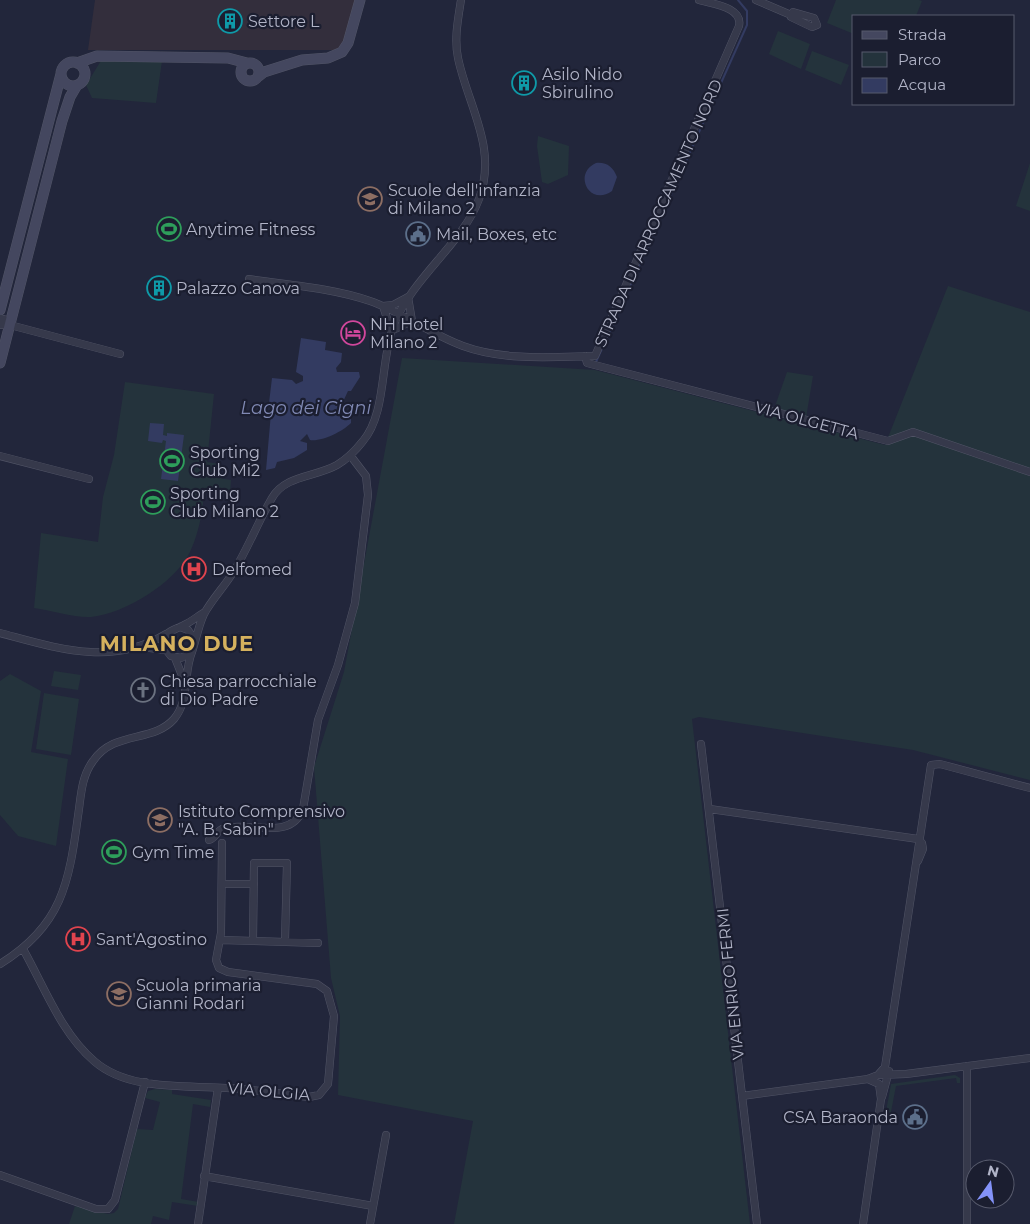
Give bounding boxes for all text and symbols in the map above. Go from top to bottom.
building icon: Settore L [217,8,243,34]
place label: Settore L [248,12,320,31]
legend [852,15,1015,105]
text: Strada [898,25,947,44]
text: Parco [898,50,941,69]
place label: Asilo Nido Sbirulino [542,65,622,102]
building icon: Asilo Nido Sbirulino [511,70,537,96]
text: Acqua [898,75,946,94]
street label: STRADA DI ARROCCAMENTO NORD [591,76,726,350]
place label: Scuole dell'infanzia di Milano 2 [388,181,541,218]
school or university icon: Scuole dell'infanzia di Milano 2 [357,186,383,212]
sports icon: Anytime Fitness [156,216,182,242]
place label: Anytime Fitness [186,220,315,239]
public building icon: Mail, Boxes, etc [405,221,431,247]
place label: Mail, Boxes, etc [436,225,557,244]
building icon: Palazzo Canova [146,275,172,301]
place label: Palazzo Canova [176,279,300,298]
place label: NH Hotel Milano 2 [370,315,443,352]
hotel icon: NH Hotel Milano 2 [340,320,366,346]
water label: Lago dei Cigni [241,397,372,419]
street label: VIA OLGETTA [753,398,861,444]
place label: Sporting Club Mi2 [190,443,260,480]
sports icon: Sporting Club Mi2 [159,448,185,474]
place label: Sporting Club Milano 2 [170,484,279,521]
sports icon: Sporting Club Milano 2 [140,489,166,515]
hospital icon: Delfomed [181,556,207,582]
place label: Delfomed [212,560,292,579]
district label: MILANO DUE [100,631,254,656]
place label: Chiesa parrocchiale di Dio Padre [160,672,317,709]
church icon: Chiesa parrocchiale di Dio Padre [130,677,156,703]
place label: Istituto Comprensivo "A. B. Sabin" [178,802,345,839]
school or university icon: Istituto Comprensivo "A. B. Sabin" [147,807,173,833]
sports icon: Gym Time [101,839,127,865]
place label: Gym Time [132,843,214,862]
street label: VIA ENRICO FERMI [713,907,748,1061]
hospital icon: Sant'Agostino [65,926,91,952]
place label: Sant'Agostino [96,930,207,949]
place label: Scuola primaria Gianni Rodari [136,976,261,1013]
school or university icon: Scuola primaria Gianni Rodari [106,981,132,1007]
street label: VIA OLGIA [227,1078,312,1105]
public building icon: CSA Baraonda [902,1104,928,1130]
place label: CSA Baraonda [783,1108,898,1127]
north arrow [965,1159,1015,1209]
text: N [985,1161,1001,1181]

